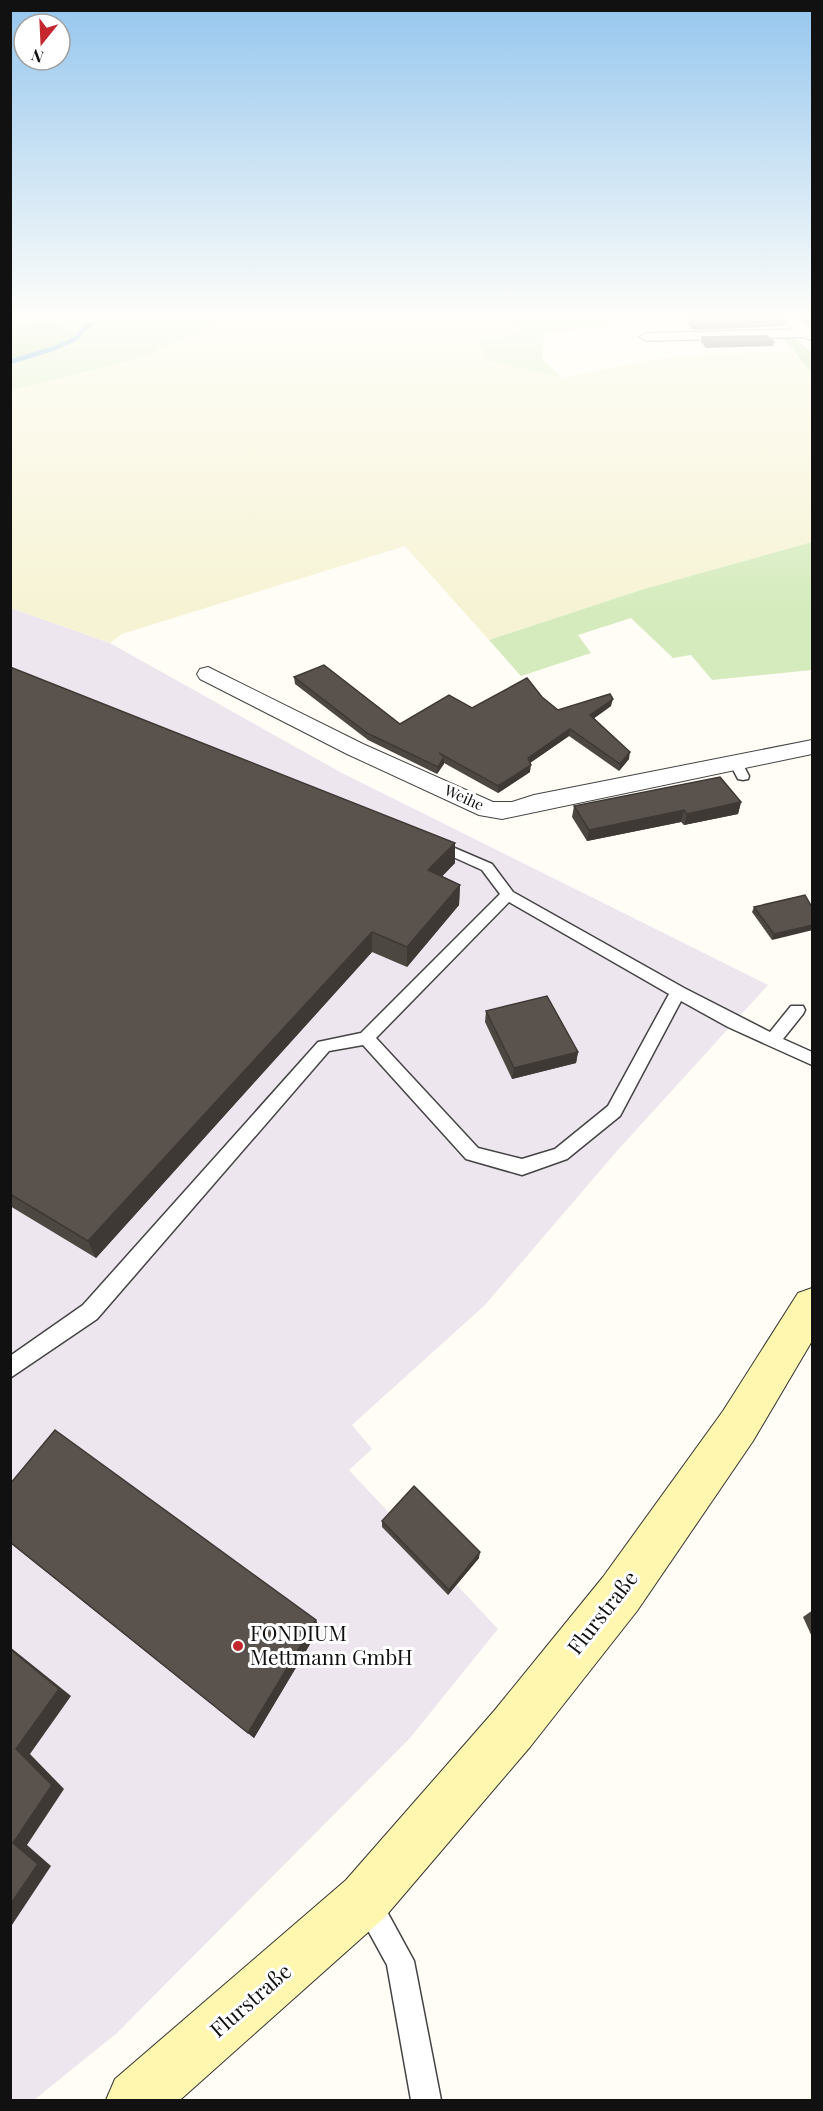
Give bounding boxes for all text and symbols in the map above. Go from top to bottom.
north arrow [12,12,72,72]
text: N [28,45,46,69]
street label: Weihe [441,779,487,815]
street label: Flurstraße [560,1564,643,1659]
place label: FONDIUM Mettmann GmbH [250,1618,413,1670]
marker: FONDIUM Mettmann GmbH [231,1639,245,1653]
street label: Flurstraße [203,1956,296,2042]

